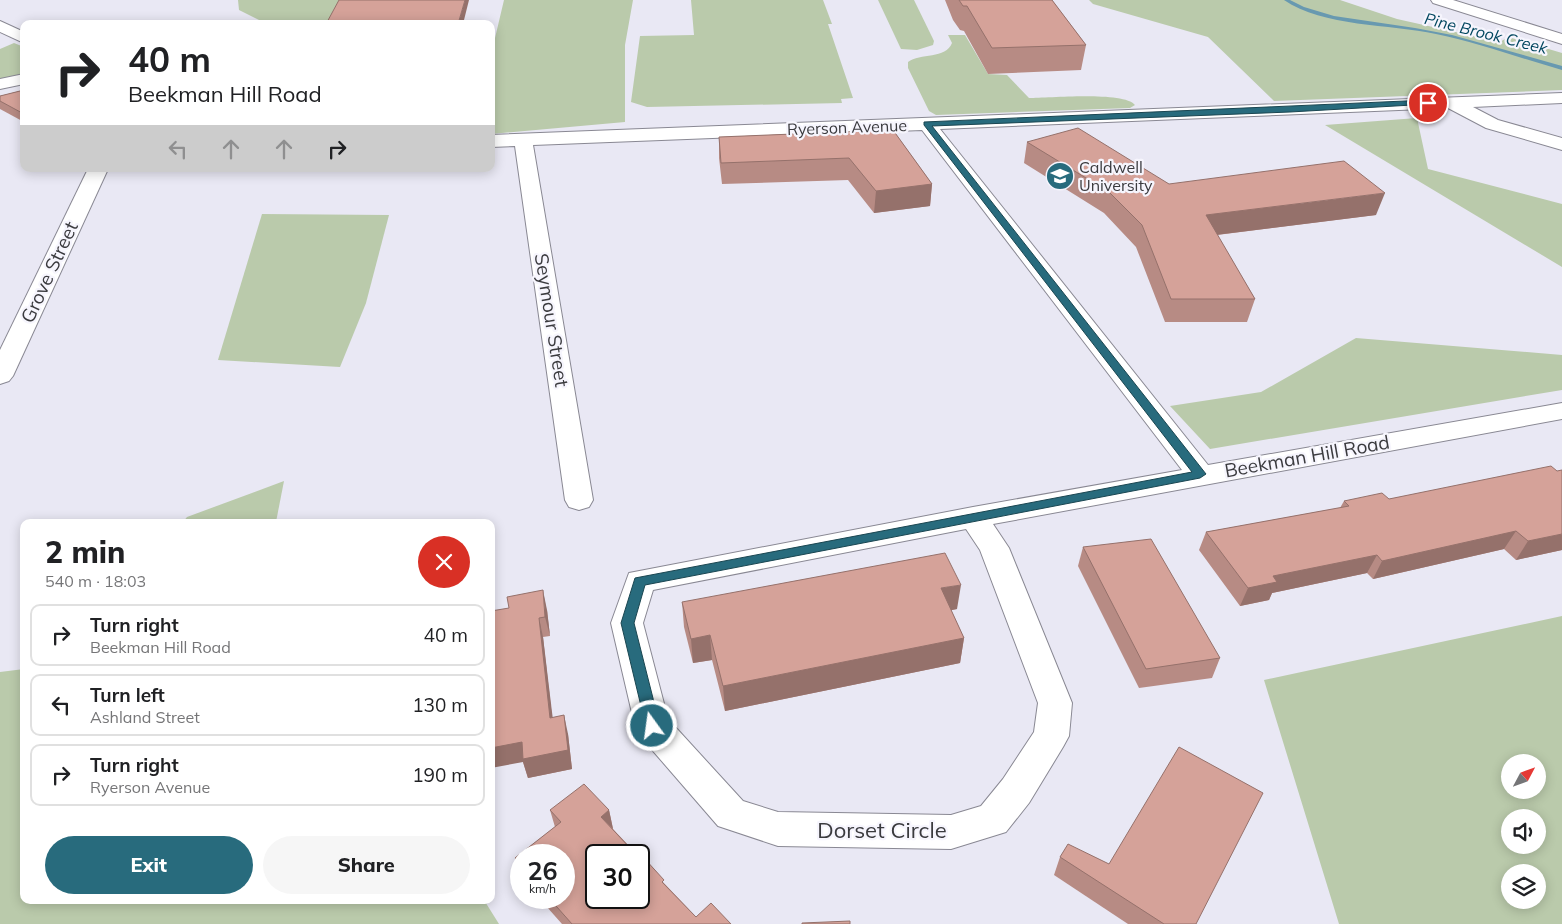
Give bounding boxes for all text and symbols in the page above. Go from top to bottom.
water label: Pine Brook Creek [1422,8,1550,58]
text: 40 m [128,37,211,81]
icon: right [45,40,110,105]
text: Beekman Hill Road [128,80,322,108]
pin [1407,82,1449,124]
icon: arrive [1414,89,1442,117]
street label: Ryerson Avenue [787,115,907,139]
icon: left [164,135,192,163]
icon: ahead [217,135,245,163]
icon: ahead [270,135,298,163]
icon: right [323,135,351,163]
place label: Caldwell University [1079,157,1153,195]
school or university icon: Caldwell University [1045,161,1075,191]
street label: Grove Street [15,217,83,327]
street label: Seymour Street [530,251,574,389]
street label: Beekman Hill Road [1223,430,1391,482]
text: 2 min [45,533,125,571]
button: close [418,536,470,588]
text: 540 m · 18:03 [45,571,146,591]
text: Turn right [90,613,179,637]
icon: right [47,621,75,649]
text: 40 m [424,623,468,647]
text: Beekman Hill Road [90,637,231,657]
text: Turn left [90,683,165,707]
icon: left [47,691,75,719]
text: 130 m [412,693,468,717]
position arrow [625,699,677,751]
text: Ashland Street [90,707,200,727]
text: Turn right [90,753,179,777]
north arrow [1501,754,1546,799]
map controls [1501,754,1546,909]
icon: right [47,761,75,789]
text: 190 m [412,763,468,787]
text: Ryerson Avenue [90,777,210,797]
button: sound [1501,809,1546,854]
street label: Dorset Circle [817,816,947,844]
button: Exit [45,836,253,894]
button: Share [263,836,470,894]
speed limit sign: 30 [585,844,650,909]
text: 26 [527,855,558,886]
button: layers [1501,864,1546,909]
text: km/h [529,881,556,896]

